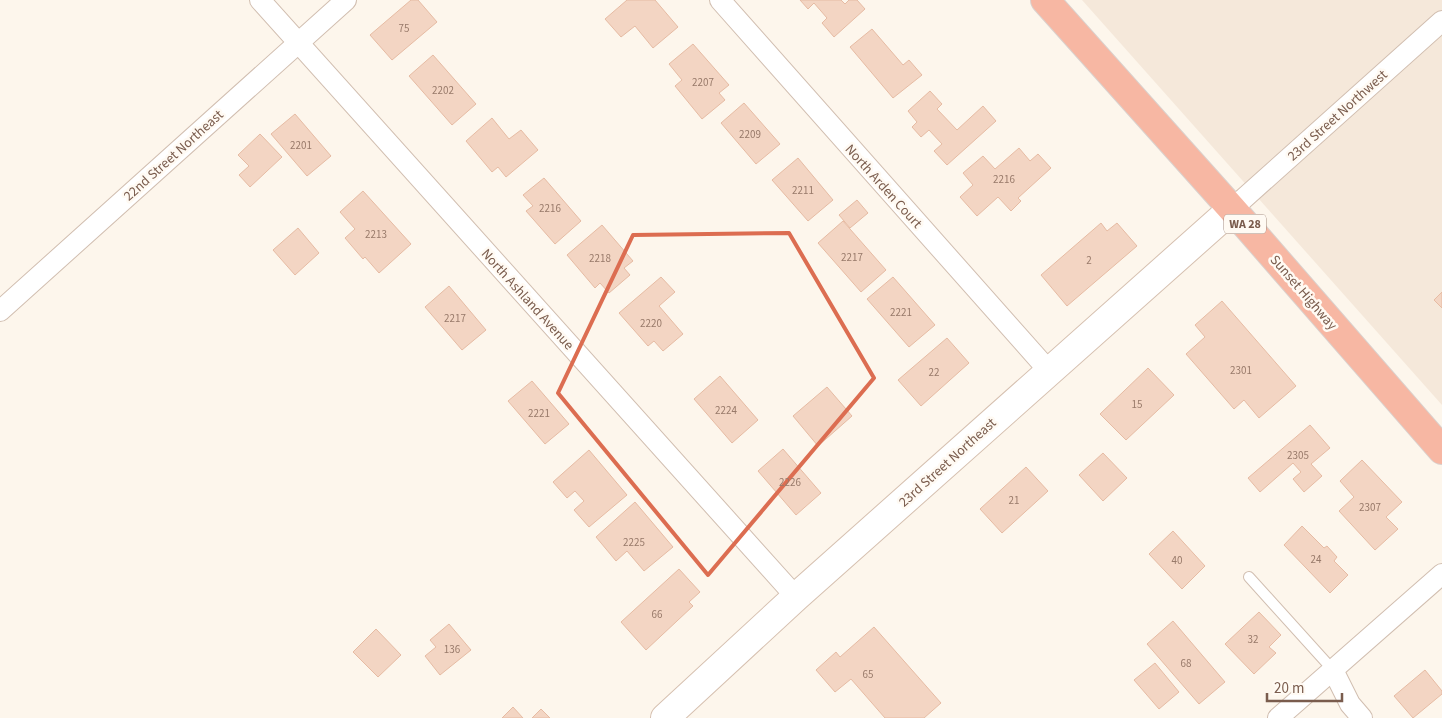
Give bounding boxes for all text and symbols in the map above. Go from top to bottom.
house number: 75 [399,21,409,36]
street label: 23rd Street Northwest [1283,65,1392,166]
house number: 2207 [692,75,714,90]
house number: 2202 [432,83,454,98]
street label: 22nd Street Northeast [119,105,228,206]
house number: 2209 [739,127,761,142]
house number: 2201 [290,138,312,153]
street label: North Arden Court [840,140,927,233]
house number: 2216 [993,172,1015,187]
house number: 2211 [792,183,814,198]
house number: 2216 [539,201,561,216]
road number: WA 28 [1224,214,1266,233]
house number: 2213 [365,227,387,242]
street label: North Ashland Avenue [476,245,578,355]
house number: 2217 [841,250,863,265]
house number: 2218 [589,251,611,266]
street label: Sunset Highway [1265,251,1342,335]
house number: 2 [1086,253,1092,268]
house number: 2221 [890,305,912,320]
house number: 2217 [444,311,466,326]
house number: 2220 [640,316,662,331]
house number: 2301 [1230,363,1252,378]
house number: 22 [929,365,939,380]
house number: 15 [1132,397,1142,412]
house number: 2224 [715,403,737,418]
house number: 2221 [528,406,550,421]
street label: 23rd Street Northeast [895,413,1001,512]
house number: 2305 [1287,448,1309,463]
house number: 2226 [779,475,801,490]
house number: 21 [1009,493,1019,508]
house number: 2307 [1359,500,1381,515]
house number: 2225 [623,535,645,550]
house number: 24 [1311,552,1322,567]
house number: 40 [1172,553,1182,568]
house number: 66 [652,607,663,622]
house number: 32 [1248,632,1258,647]
house number: 136 [444,642,461,657]
house number: 68 [1181,656,1192,671]
house number: 65 [863,667,873,682]
scale bar [1267,670,1342,702]
text: 20 m [1274,678,1304,699]

